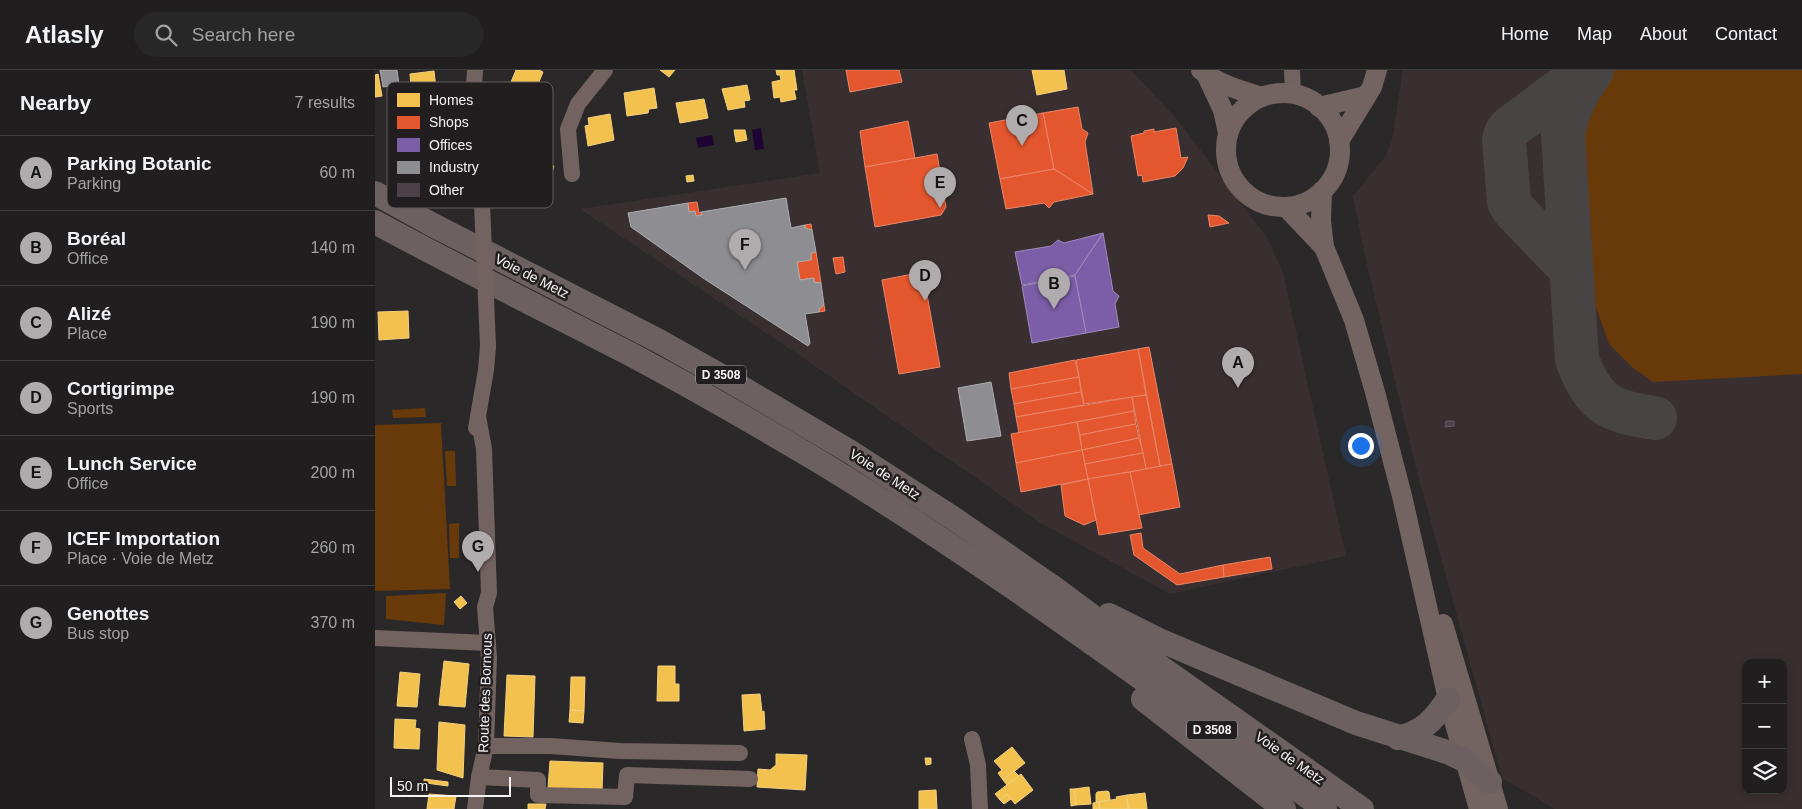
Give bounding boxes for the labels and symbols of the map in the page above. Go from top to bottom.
legend [387,82,553,208]
text: Homes [429,92,473,108]
pin: C [1006,105,1038,146]
text: Shops [429,114,469,130]
text: Offices [429,137,472,153]
text: Industry [429,159,479,175]
pin: E [924,167,956,208]
text: Other [429,182,464,198]
pin: F [729,229,761,270]
street label: Voie de Metz [492,250,572,302]
pin: D [909,260,941,301]
pin: B [1038,268,1070,309]
pin: A [1222,347,1254,388]
road number: D 3508 [696,366,746,384]
your location [1348,433,1374,459]
street label: Voie de Metz [847,445,923,503]
pin: G [462,531,494,572]
street label: Route des Bornous [475,633,495,753]
road number: D 3508 [1187,720,1237,740]
street label: Voie de Metz [1252,728,1328,788]
scale bar [390,774,511,797]

